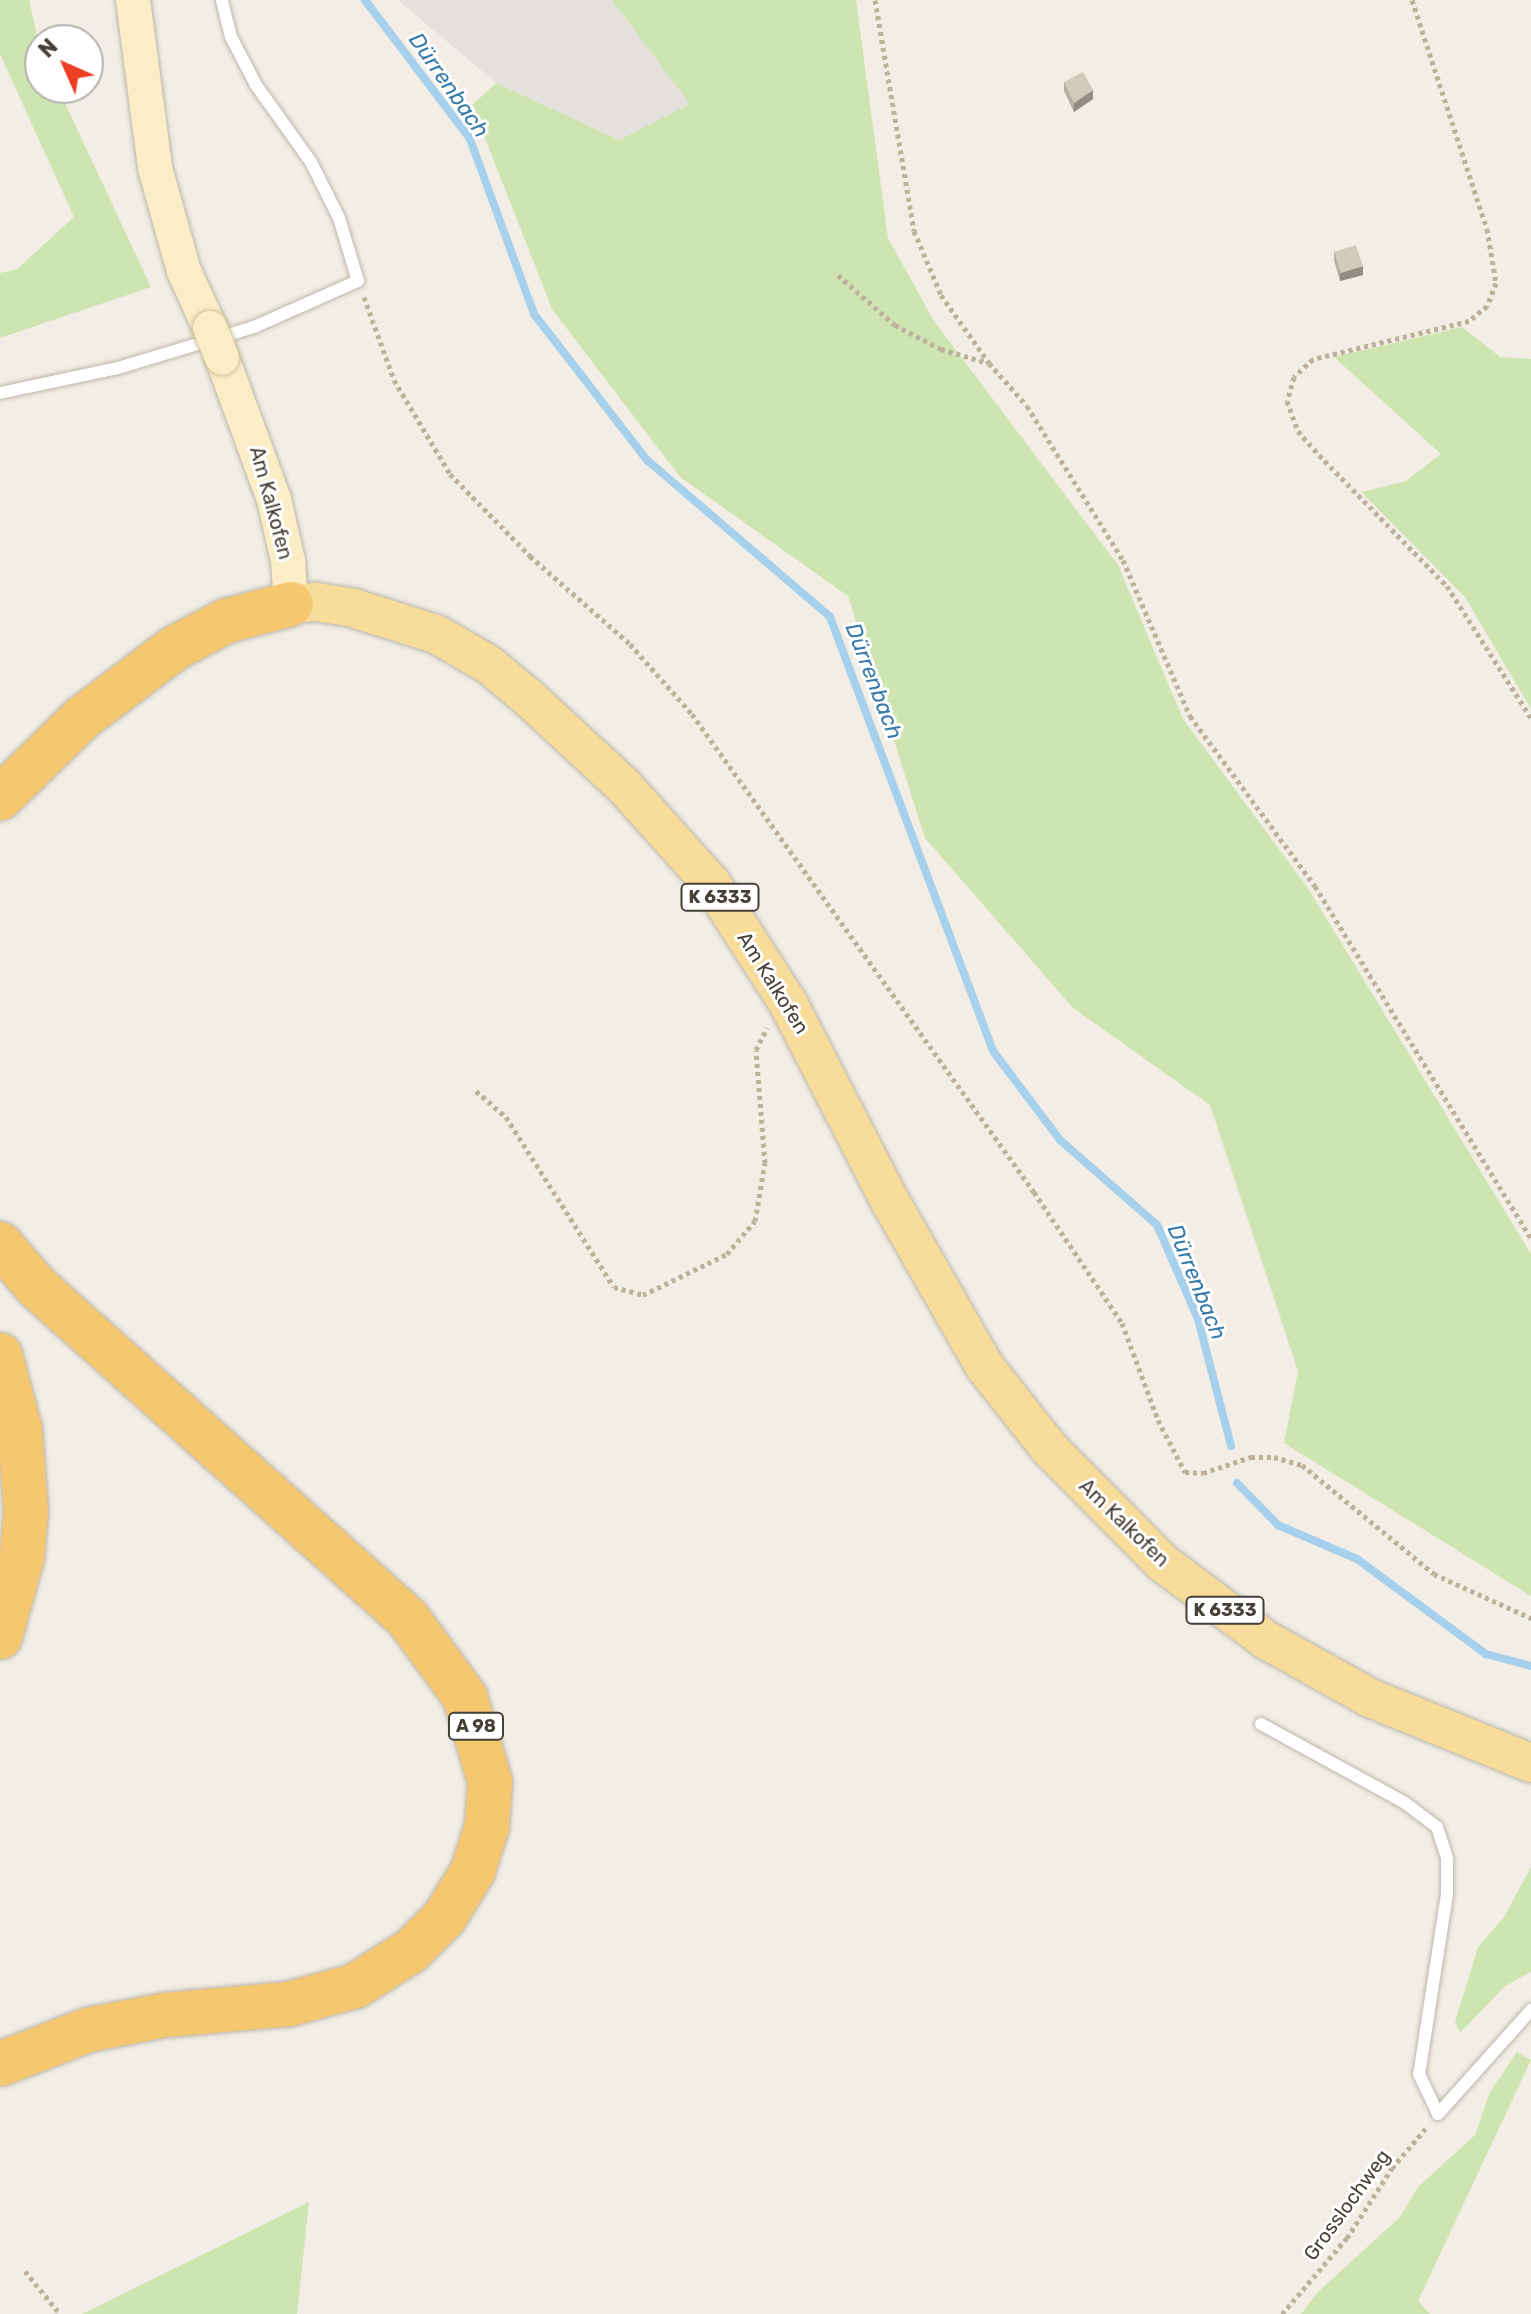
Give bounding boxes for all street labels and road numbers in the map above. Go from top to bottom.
street label: Am Kalkofen [244,444,298,562]
road number: K 6333 [680,883,760,911]
street label: Am Kalkofen [732,928,814,1038]
street label: Am Kalkofen [1074,1474,1174,1572]
road number: K 6333 [1185,1596,1265,1624]
road number: A 98 [446,1712,506,1740]
street label: Grosslochweg [1299,2145,1395,2265]

